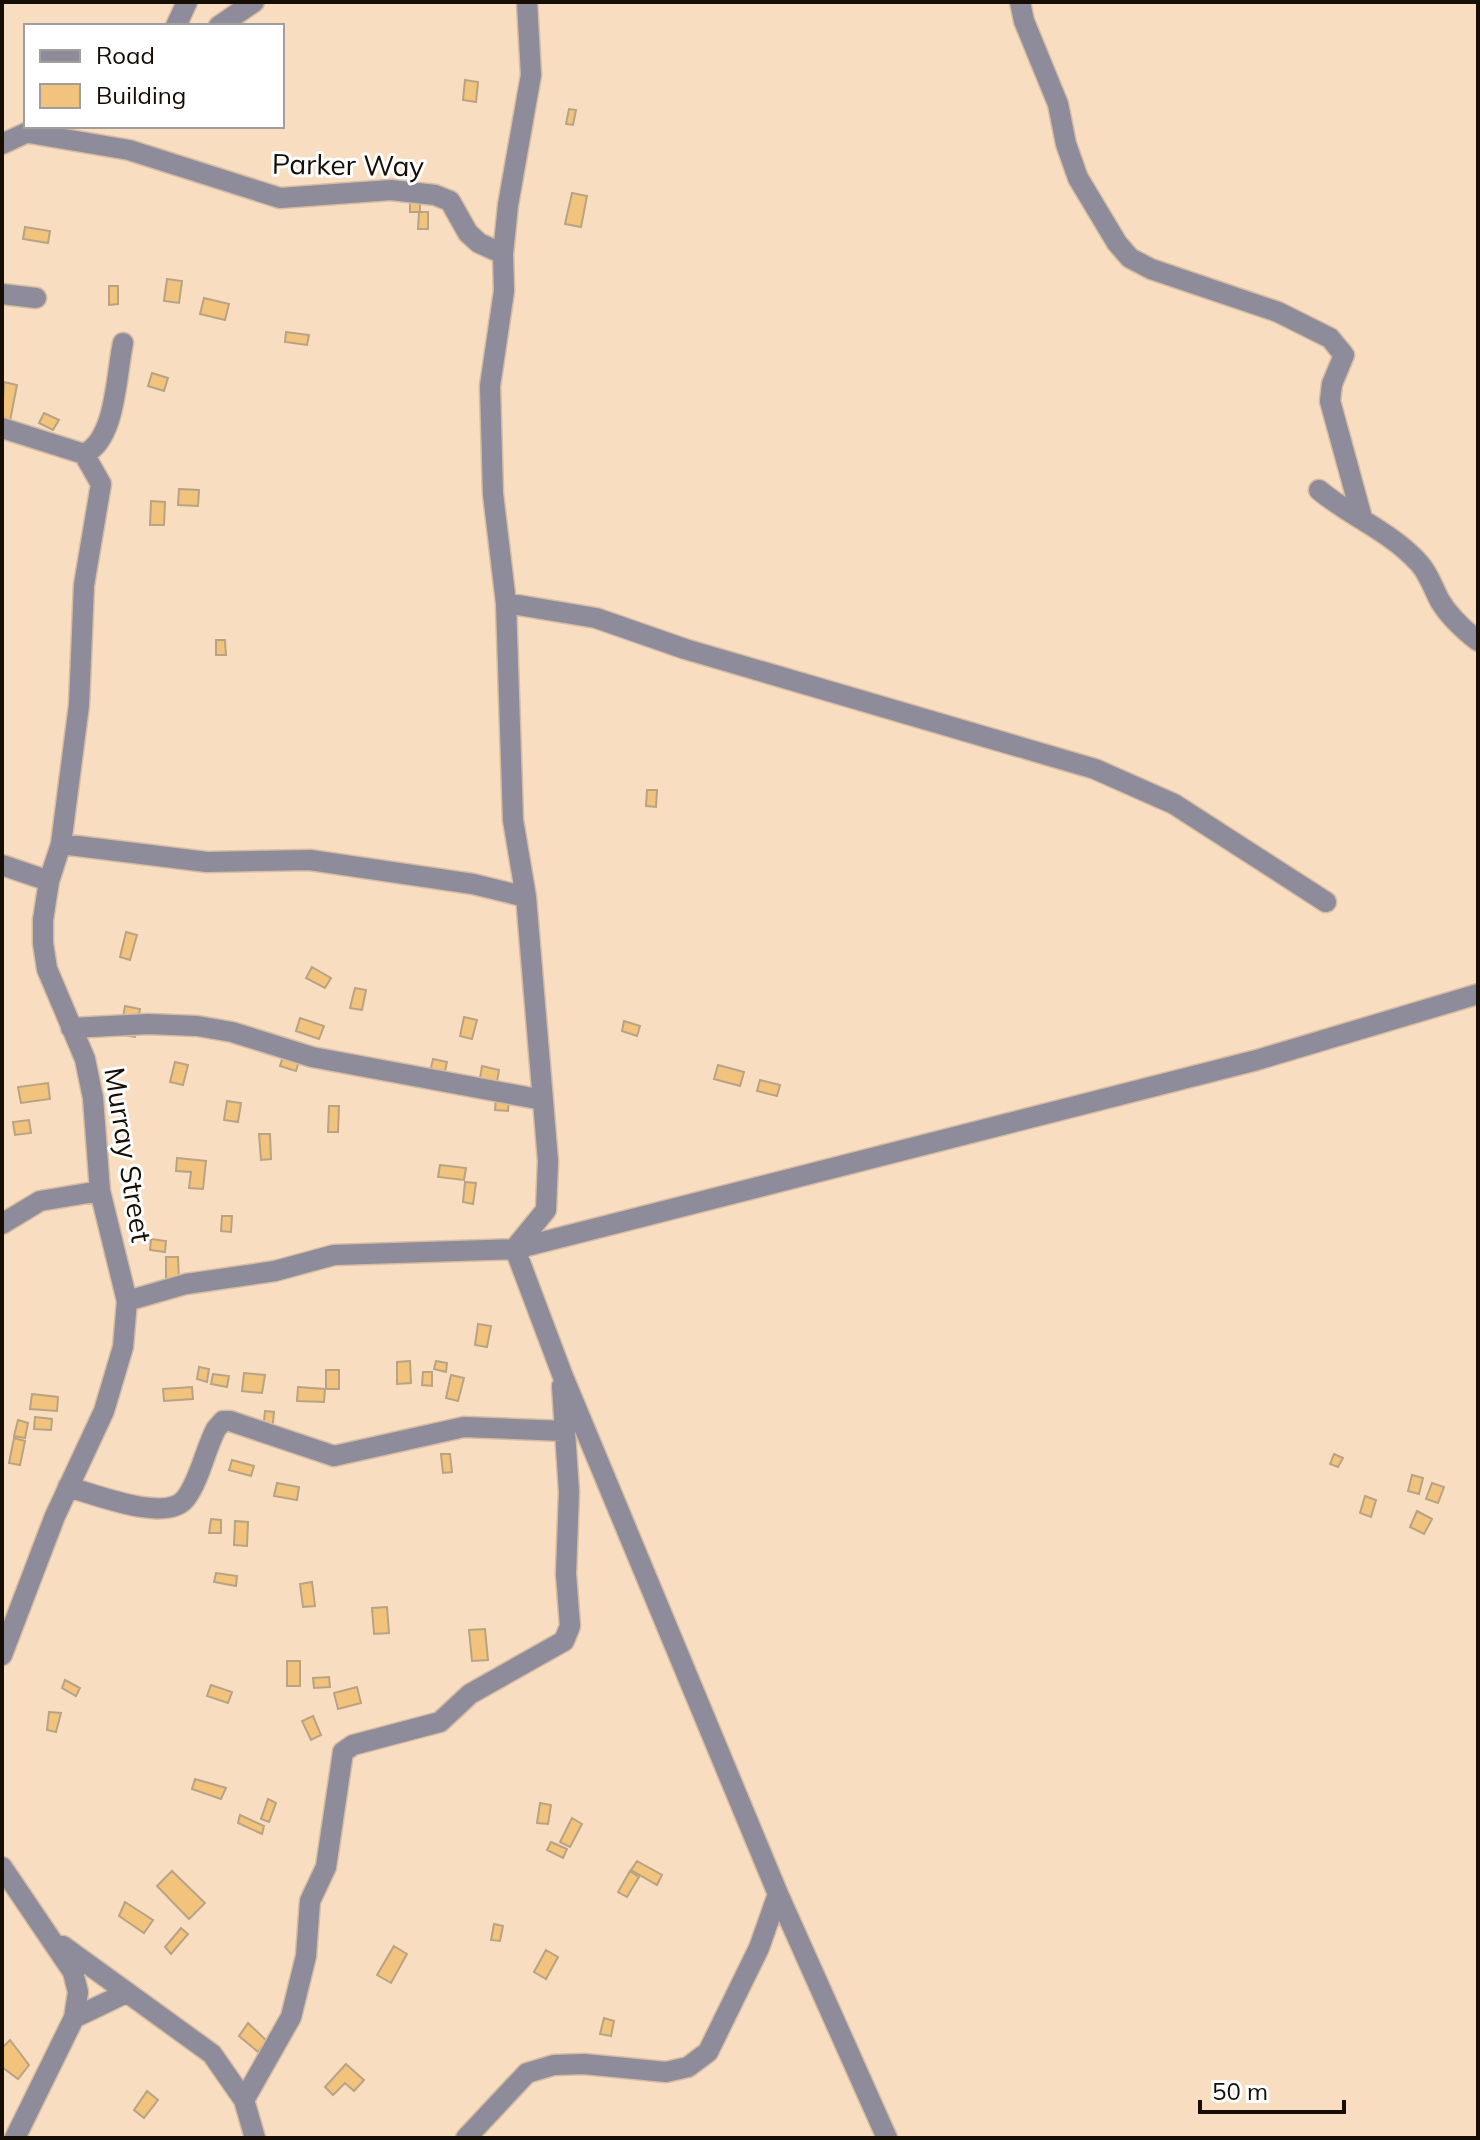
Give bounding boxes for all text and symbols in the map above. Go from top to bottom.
legend [24,24,284,128]
text: Road [96,40,155,70]
text: Building [96,80,186,110]
street label: Parker Way [272,146,425,183]
street label: Murray Street [97,1065,160,1245]
scale bar [1200,2064,1344,2114]
text: 50 m [1212,2076,1268,2106]

